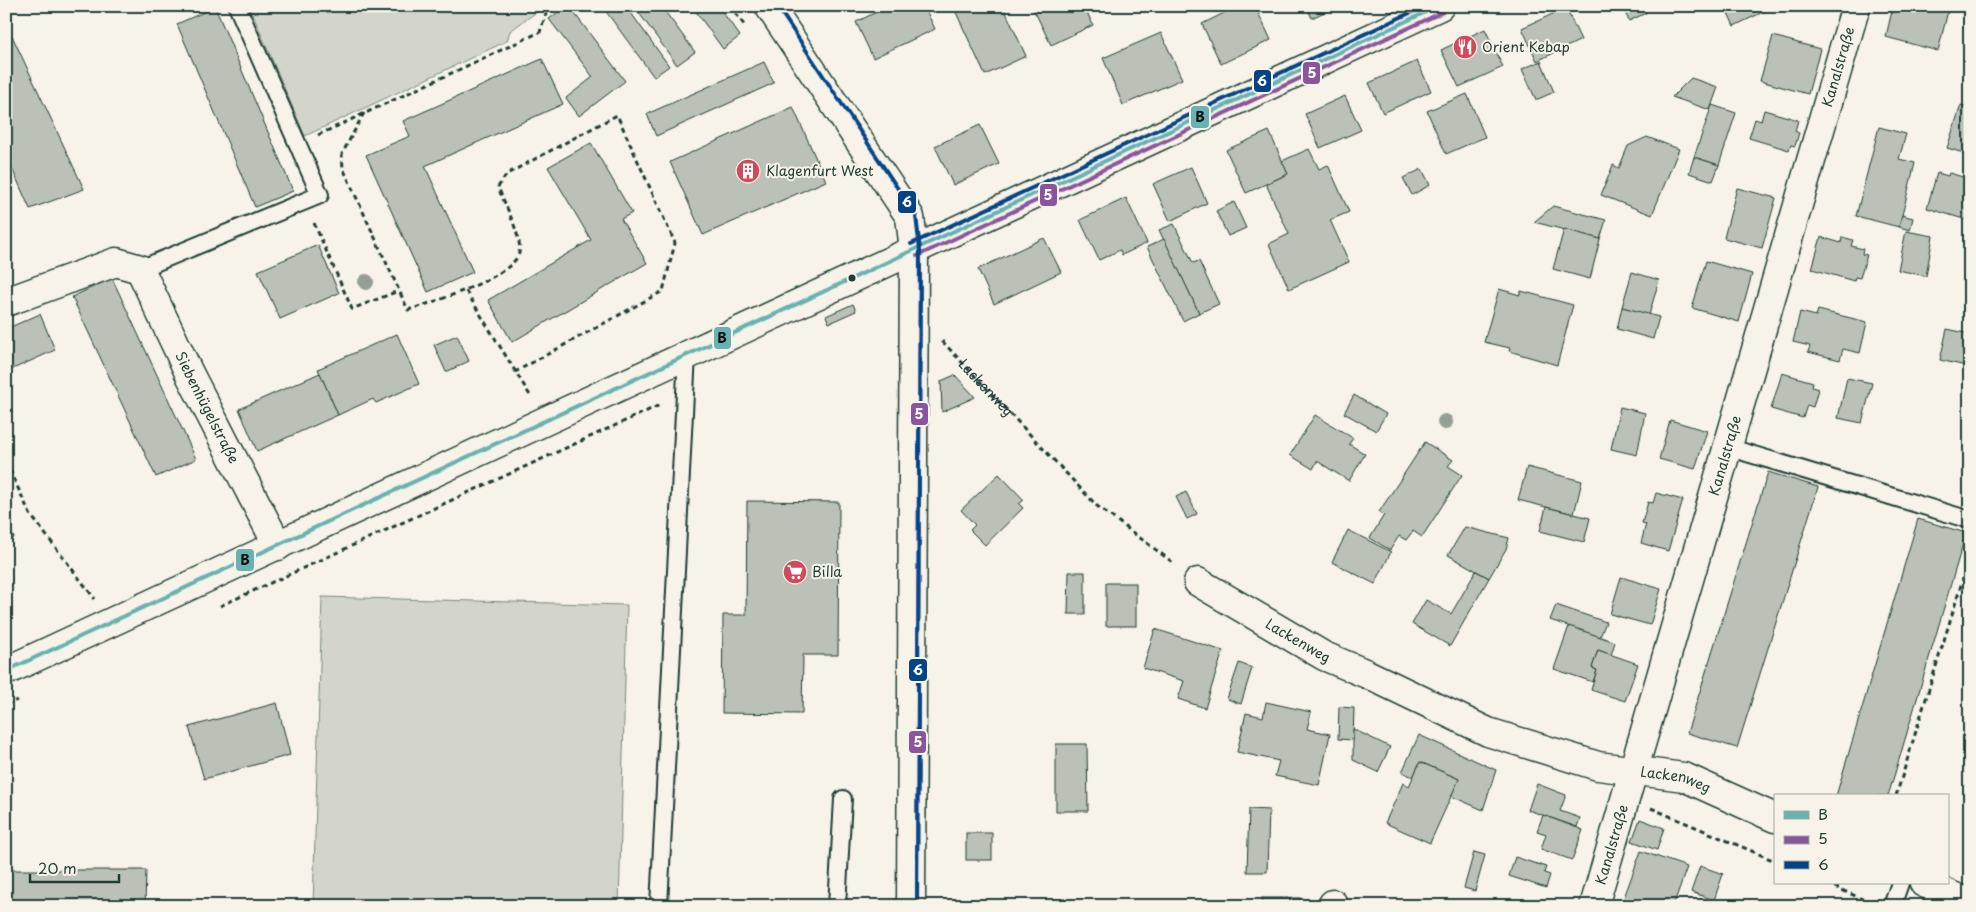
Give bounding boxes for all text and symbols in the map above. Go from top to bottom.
street label: Kanalstraße [1816,24,1859,109]
restaurant icon: Orient Kebap [1452,34,1478,60]
place label: Orient Kebap [1482,36,1570,57]
line badge: 5 [1302,61,1321,85]
text: 5 [1308,62,1317,83]
line badge: 6 [1253,69,1272,93]
text: 6 [1257,70,1267,91]
line badge: B [1190,105,1210,129]
text: B [1195,106,1205,127]
building icon: Klagenfurt West [735,158,761,184]
place label: Klagenfurt West [766,160,874,181]
line badge: 5 [1039,183,1058,207]
text: 5 [1044,184,1053,205]
line badge: 6 [897,190,917,214]
text: 6 [902,191,912,212]
unlabelled marker [847,273,857,283]
line badge: B [713,326,732,350]
text: B [717,327,727,348]
street label: Siebenhügelstraße [170,348,245,467]
street label: Lackenweg [954,354,1019,421]
line badge: 5 [910,402,929,426]
text: 5 [915,403,924,424]
street label: Kanalstraße [1703,413,1746,498]
line badge: B [235,548,255,572]
text: B [240,549,250,570]
supermarket icon: Billa [782,559,808,585]
place label: Billa [812,561,842,582]
street label: Lackenweg [1262,613,1334,668]
line badge: 6 [908,658,928,682]
text: 6 [913,659,923,680]
line badge: 5 [908,730,927,754]
text: 5 [914,731,923,752]
street label: Lackenweg [1639,761,1714,798]
legend [1774,794,1948,884]
street label: Kanalstraße [1590,802,1633,887]
text: B [1818,802,1828,825]
text: 5 [1818,826,1828,849]
scale bar [30,852,119,884]
text: 6 [1818,852,1829,875]
text: 20 m [38,856,77,879]

